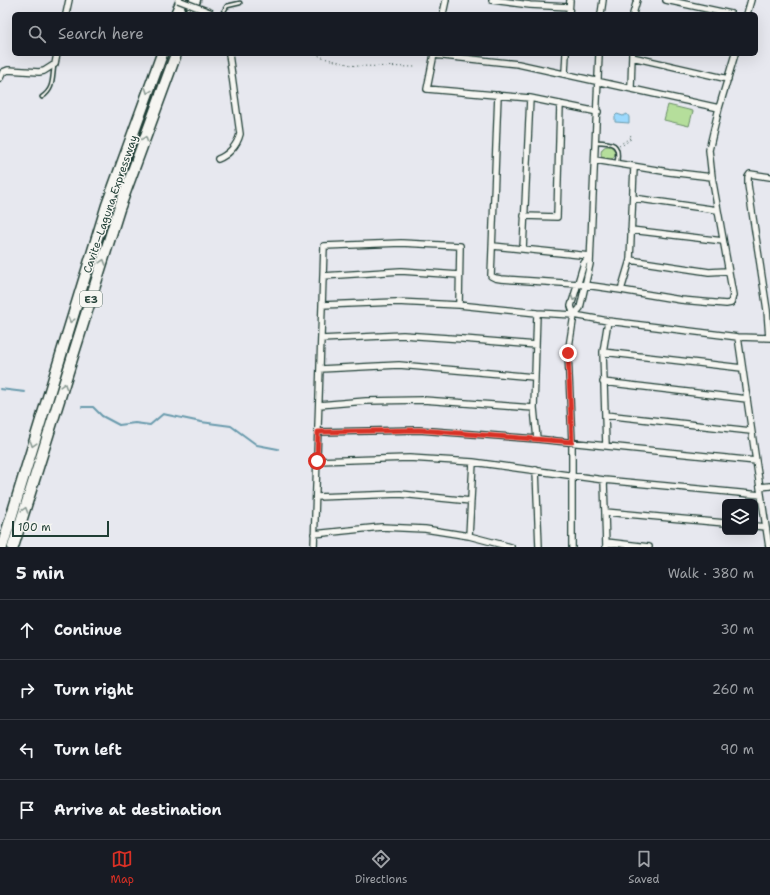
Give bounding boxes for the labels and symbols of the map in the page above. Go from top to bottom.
one-way arrow [145,87,153,94]
street label: Cavite–Laguna Expressway [80,133,141,275]
one-way arrow [140,135,149,142]
one-way arrow [98,258,107,265]
road number: E3 [80,291,102,307]
one-way arrow [570,294,579,301]
one-way arrow [67,316,76,323]
route end [559,344,577,362]
one-way arrow [59,382,68,389]
one-way arrow [29,441,38,448]
route start [308,452,326,470]
one-way arrow [20,506,29,513]
scale bar [12,519,109,538]

